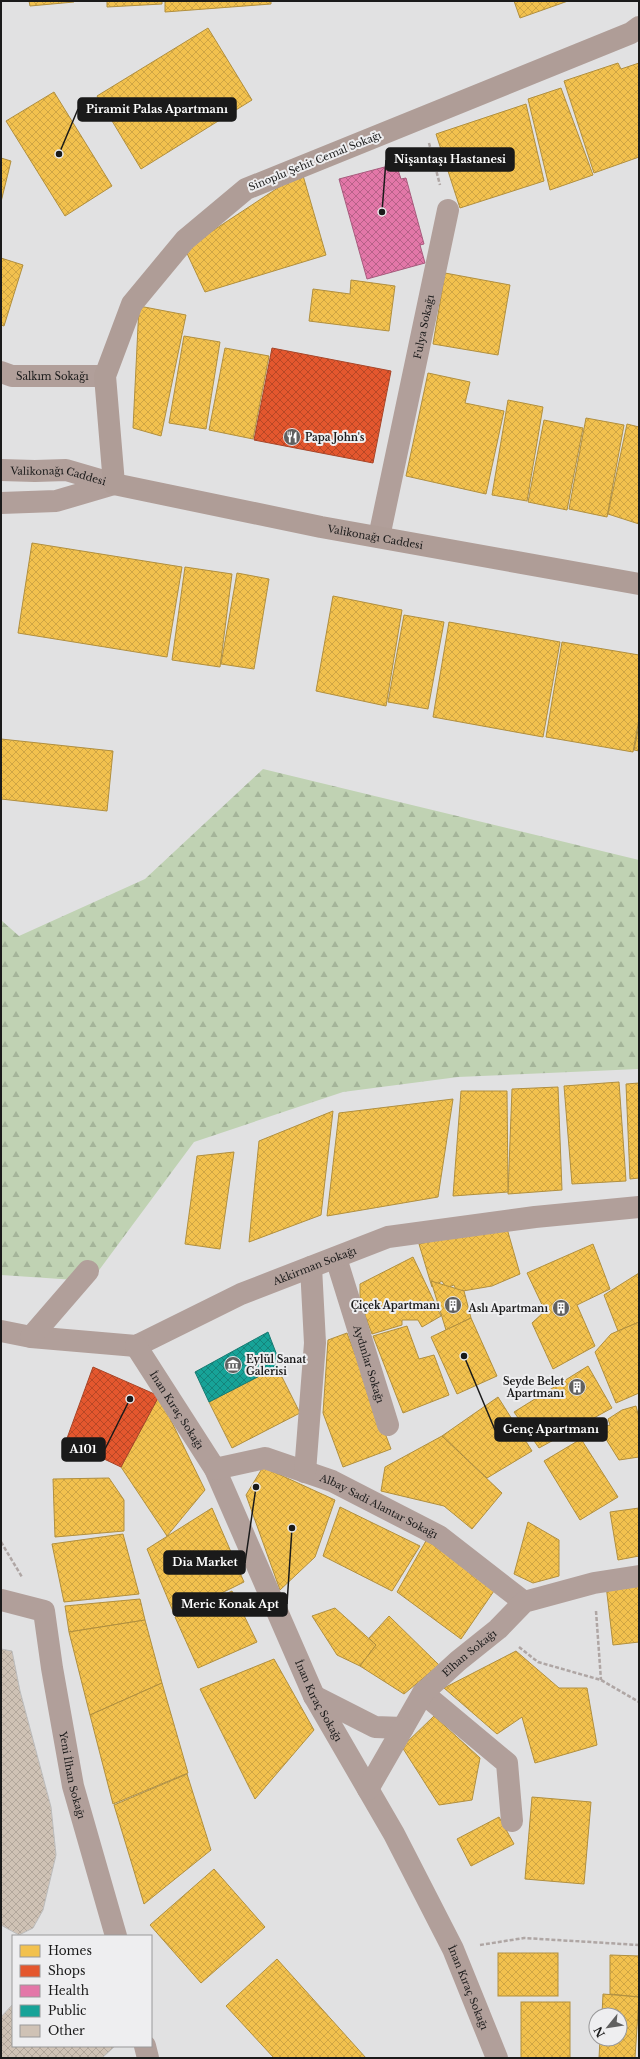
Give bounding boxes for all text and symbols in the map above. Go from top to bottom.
callout: Piramit Palas Apartmanı [78,98,236,121]
text: Piramit Palas Apartmanı [86,102,228,116]
street label: Sinoplu Şehit Cemal Sokağı [247,128,384,194]
callout: Nişantaşı Hastanesi [386,148,514,171]
text: Nişantaşı Hastanesi [394,152,506,166]
street label: Fulya Sokağı [410,293,437,360]
street label: Salkım Sokağı [16,370,89,383]
restaurant icon: Papa John's [282,427,302,447]
place label: Papa John's [305,431,365,444]
street label: Valikonağı Caddesi [9,463,108,488]
street label: Valikonağı Caddesi [326,522,425,552]
street label: Akkirman Sokağı [270,1243,359,1288]
building icon: Çiçek Apartmanı [443,1295,463,1315]
building icon: Aslı Apartmanı [551,1298,571,1318]
place label: Çiçek Apartmanı [351,1299,440,1312]
place label: Aslı Apartmanı [468,1302,548,1315]
street label: Aydınlar Sokağı [350,1323,387,1405]
place label: Eylül Sanat Galerisi [246,1353,306,1378]
museum icon: Eylül Sanat Galerisi [223,1355,243,1375]
street label: İnan Kıraç Sokağı [147,1368,207,1452]
place label: Seyde Belet Apartmanı [503,1375,564,1400]
building icon: Seyde Belet Apartmanı [567,1377,587,1397]
callout: Genç Apartmanı [495,1418,607,1441]
text: Genç Apartmanı [503,1422,599,1436]
callout: A101 [62,1438,105,1461]
text: A101 [68,1442,97,1456]
street label: Albay Sadi Alantar Sokağı [317,1470,441,1541]
callout: Dia Market [164,1551,245,1574]
text: Dia Market [172,1555,238,1569]
callout: Meric Konak Apt [173,1593,287,1616]
text: Meric Konak Apt [181,1597,280,1611]
street label: Elhan Sokağı [439,1626,499,1679]
street label: İnan Kıraç Sokağı [292,1657,346,1744]
street label: Yeni İlhan Sokağı [57,1729,89,1821]
legend [12,1935,152,2047]
street label: İnan Kıraç Sokağı [446,1942,492,2032]
text: Homes [48,1943,92,1958]
text: Shops [48,1963,85,1978]
text: Health [48,1983,89,1998]
text: Public [48,2003,87,2018]
north arrow [588,2007,628,2047]
text: Other [48,2023,85,2038]
text: N [590,2023,608,2040]

